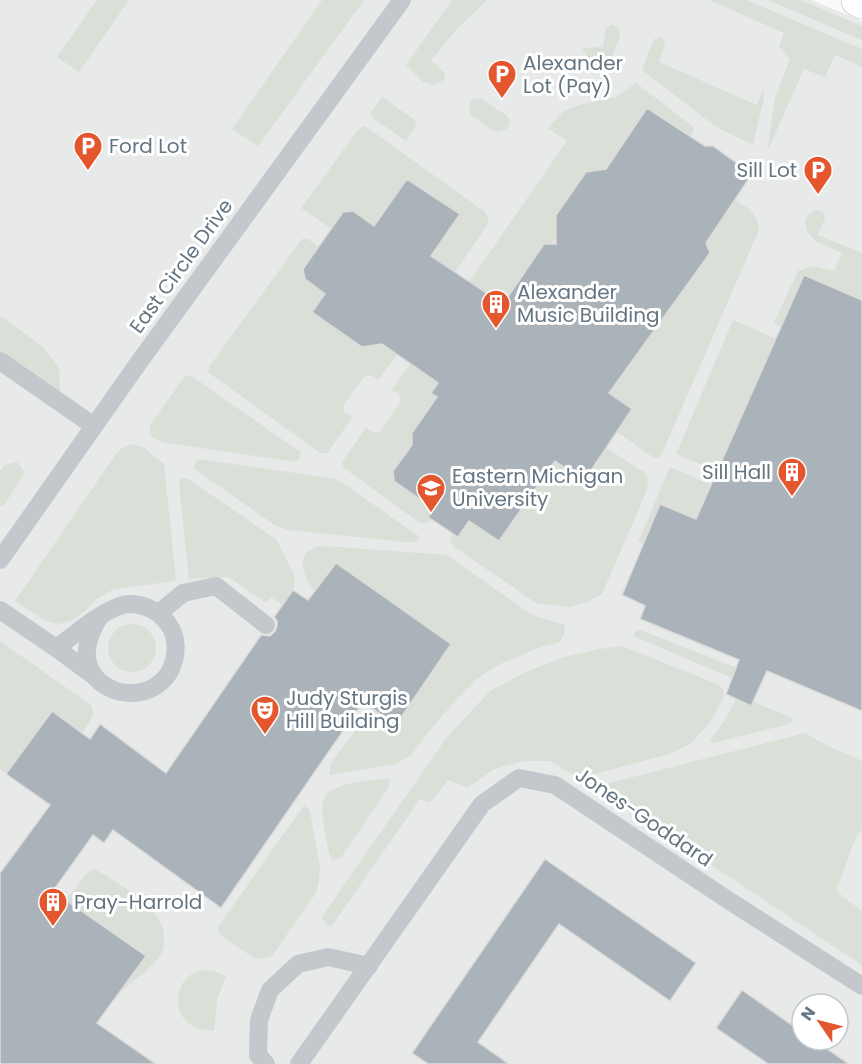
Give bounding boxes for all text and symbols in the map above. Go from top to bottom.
place label: Alexander Lot (Pay) [523,49,623,100]
parking icon: Alexander Lot (Pay) [486,58,518,100]
parking icon: Ford Lot [72,130,104,172]
place label: Ford Lot [109,132,187,160]
parking icon: Sill Lot [802,154,834,196]
place label: Sill Lot [736,156,797,184]
street label: East Circle Drive [123,193,239,339]
place label: Alexander Music Building [517,278,660,329]
building icon: Alexander Music Building [480,288,512,330]
building icon: Sill Hall [776,456,808,498]
place label: Sill Hall [702,458,771,486]
place label: Eastern Michigan University [452,462,623,513]
school or university icon: Eastern Michigan University [415,472,447,514]
place label: Judy Sturgis Hill Building [286,684,408,735]
theatre icon: Judy Sturgis Hill Building [249,694,281,736]
street label: Jones-Goddard [570,761,718,873]
building icon: Pray-Harrold [37,886,69,928]
place label: Pray-Harrold [74,888,202,916]
north arrow [790,992,850,1052]
text: N [795,1002,821,1025]

